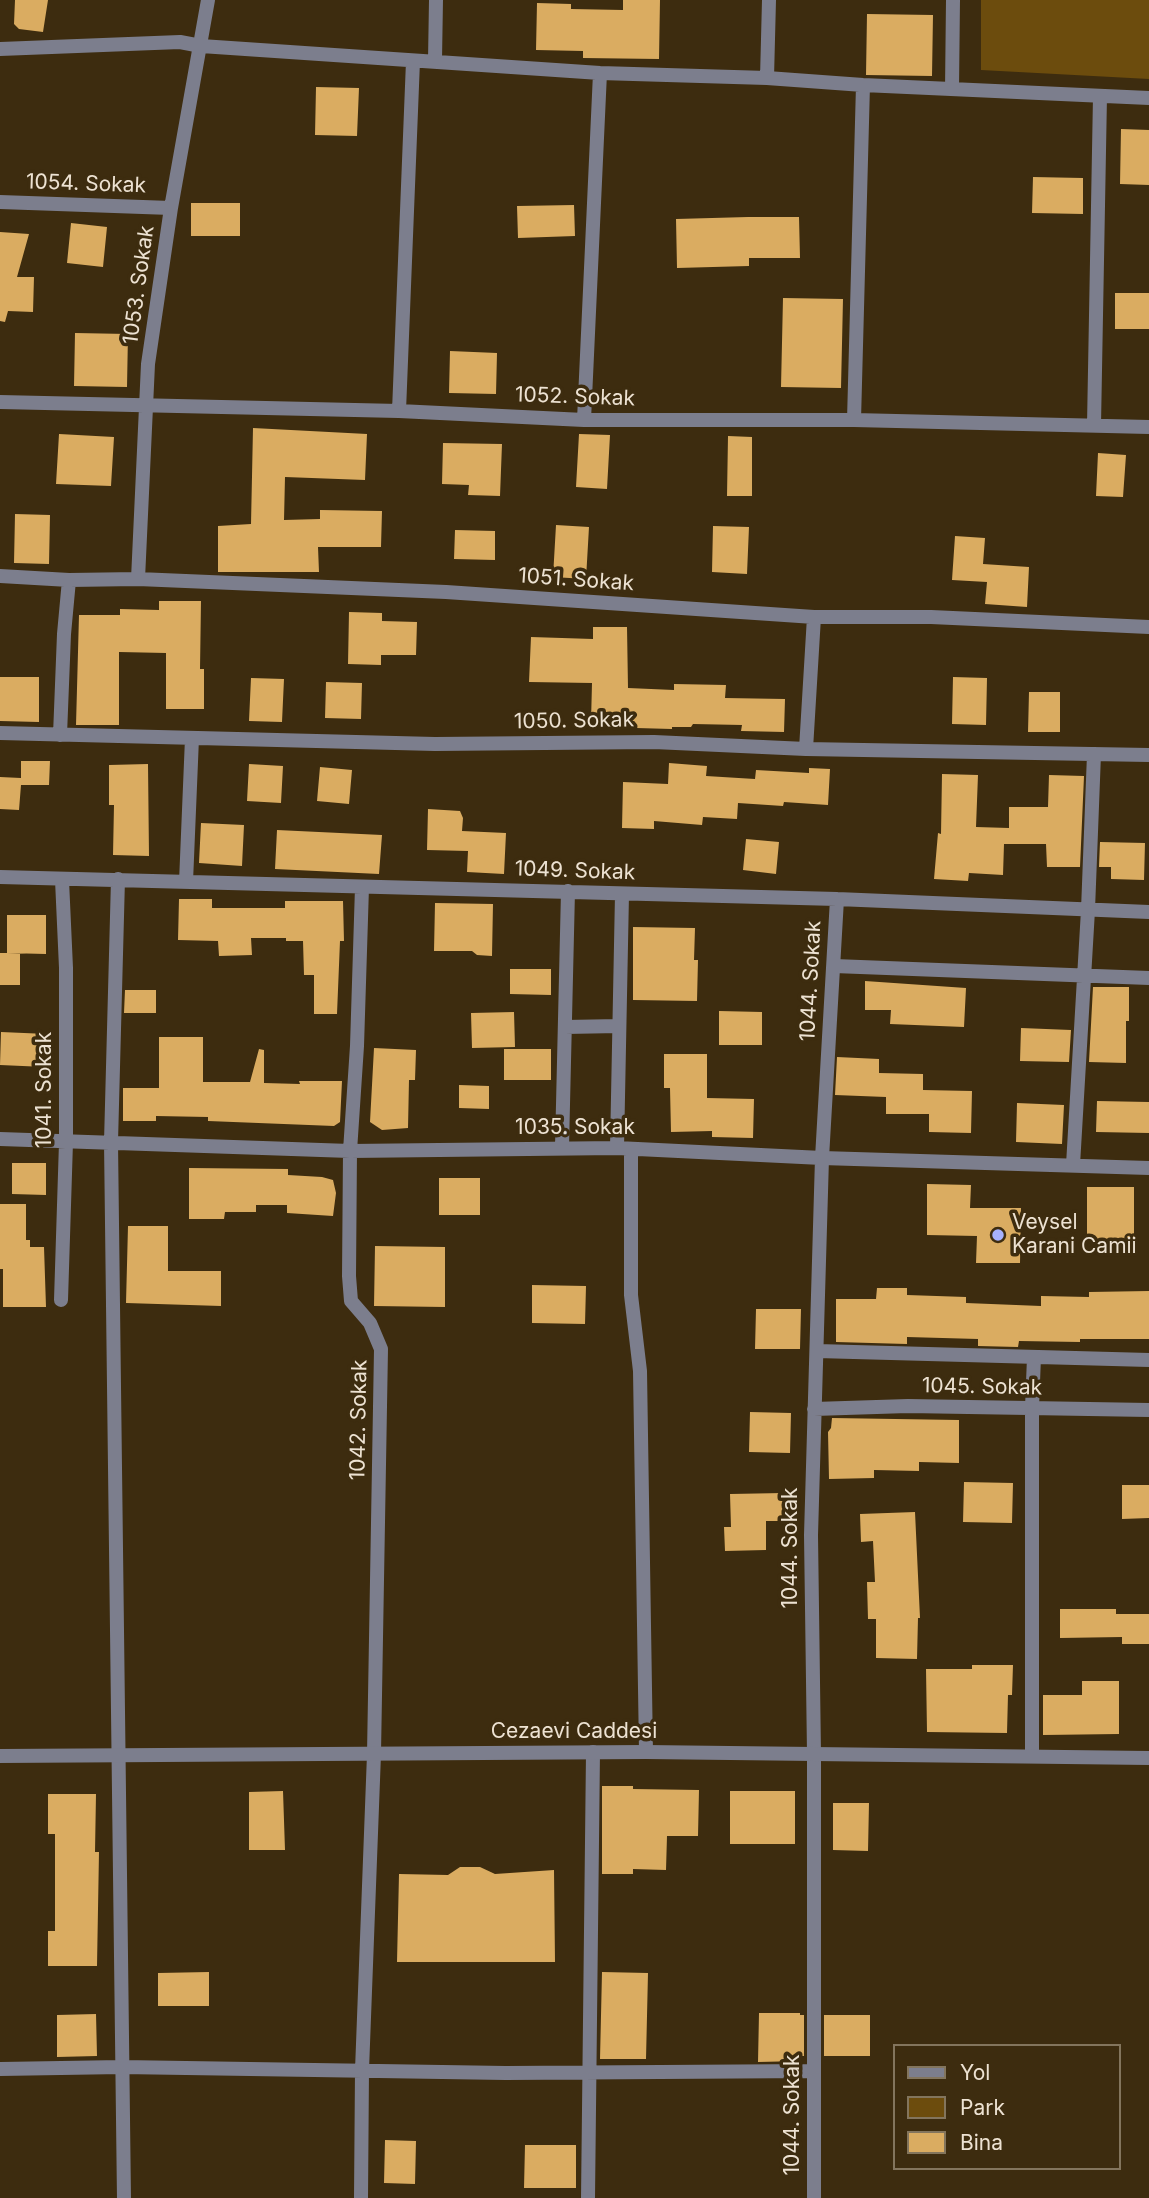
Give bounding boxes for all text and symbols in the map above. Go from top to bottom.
street label: 1054. Sokak [25,169,147,199]
street label: 1053. Sokak [118,224,160,346]
street label: 1052. Sokak [514,382,636,412]
street label: 1051. Sokak [517,563,635,597]
street label: 1050. Sokak [514,707,634,735]
street label: 1049. Sokak [514,856,636,886]
street label: 1044. Sokak [795,920,827,1042]
street label: 1041. Sokak [32,1032,58,1148]
street label: 1035. Sokak [515,1115,635,1141]
place label: Veysel Karani Camii [1012,1210,1137,1260]
marker: Veysel Karani Camii [990,1227,1006,1243]
street label: 1042. Sokak [345,1359,373,1481]
street label: 1045. Sokak [922,1373,1042,1401]
street label: 1044. Sokak [778,1487,804,1609]
street label: Cezaevi Caddesi [491,1719,657,1745]
legend [894,2044,1121,2170]
street label: 1044. Sokak [780,2054,806,2176]
text: Yol [960,2060,990,2085]
text: Park [960,2095,1005,2120]
text: Bina [960,2130,1003,2155]

